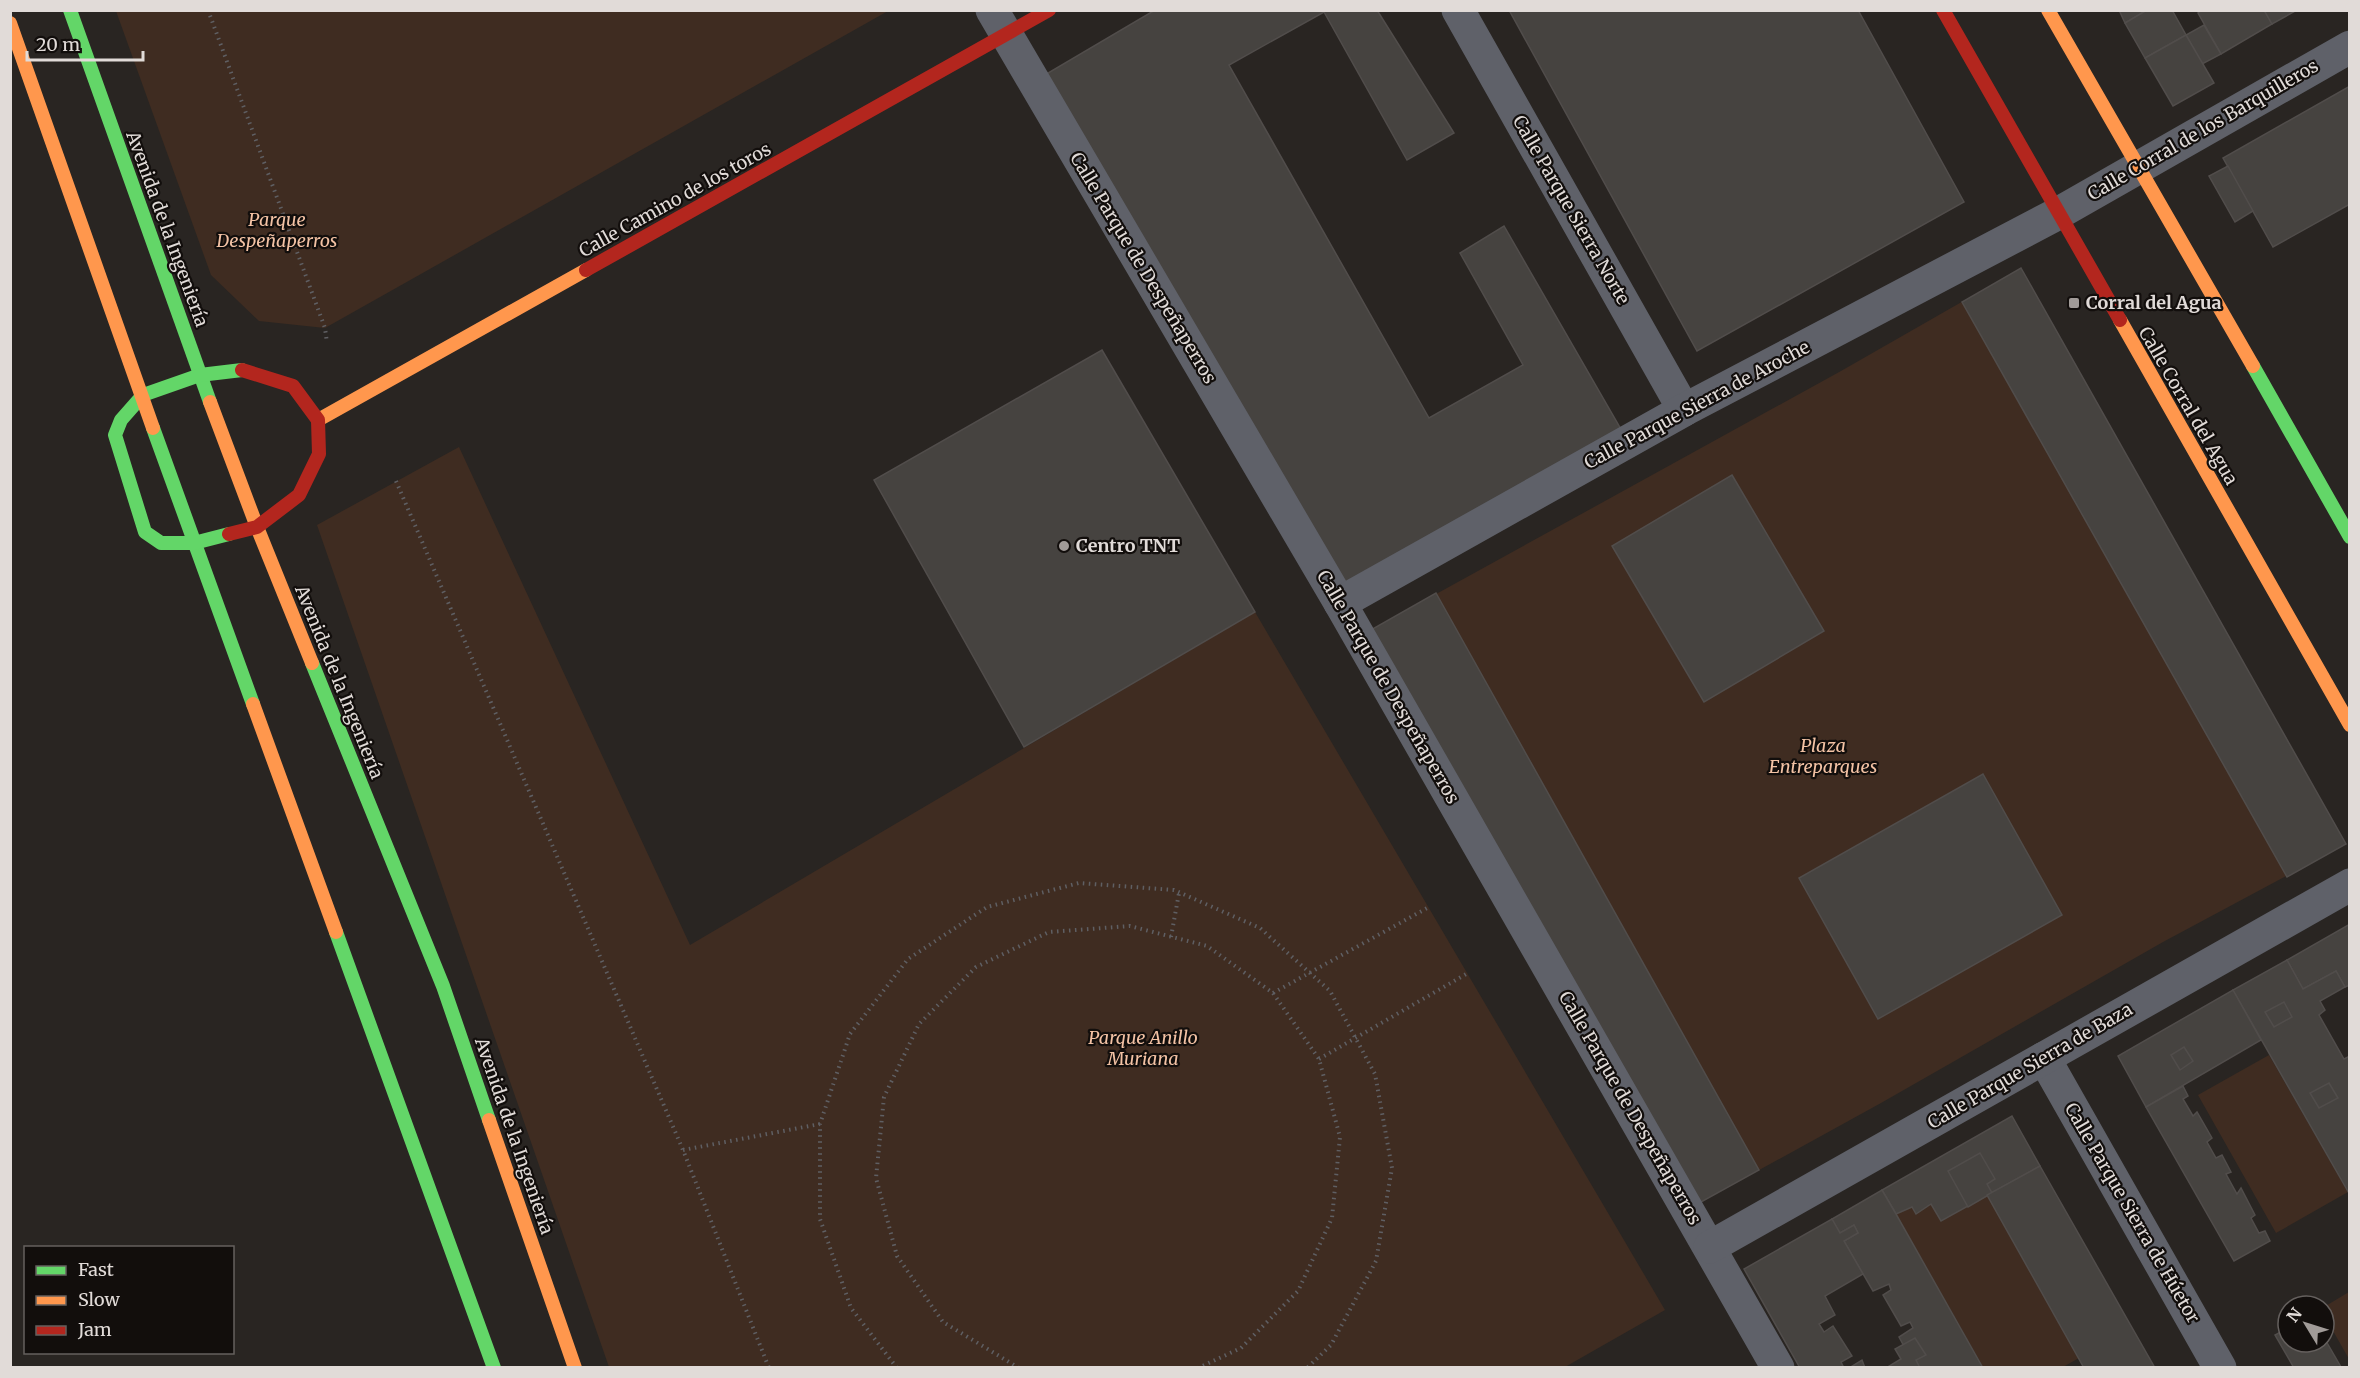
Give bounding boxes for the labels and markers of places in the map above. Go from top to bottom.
place label: Corral del Agua [2086,291,2222,314]
marker: Corral del Agua [2067,296,2081,310]
place label: Centro TNT [1076,534,1180,557]
marker: Centro TNT [1057,539,1071,553]

